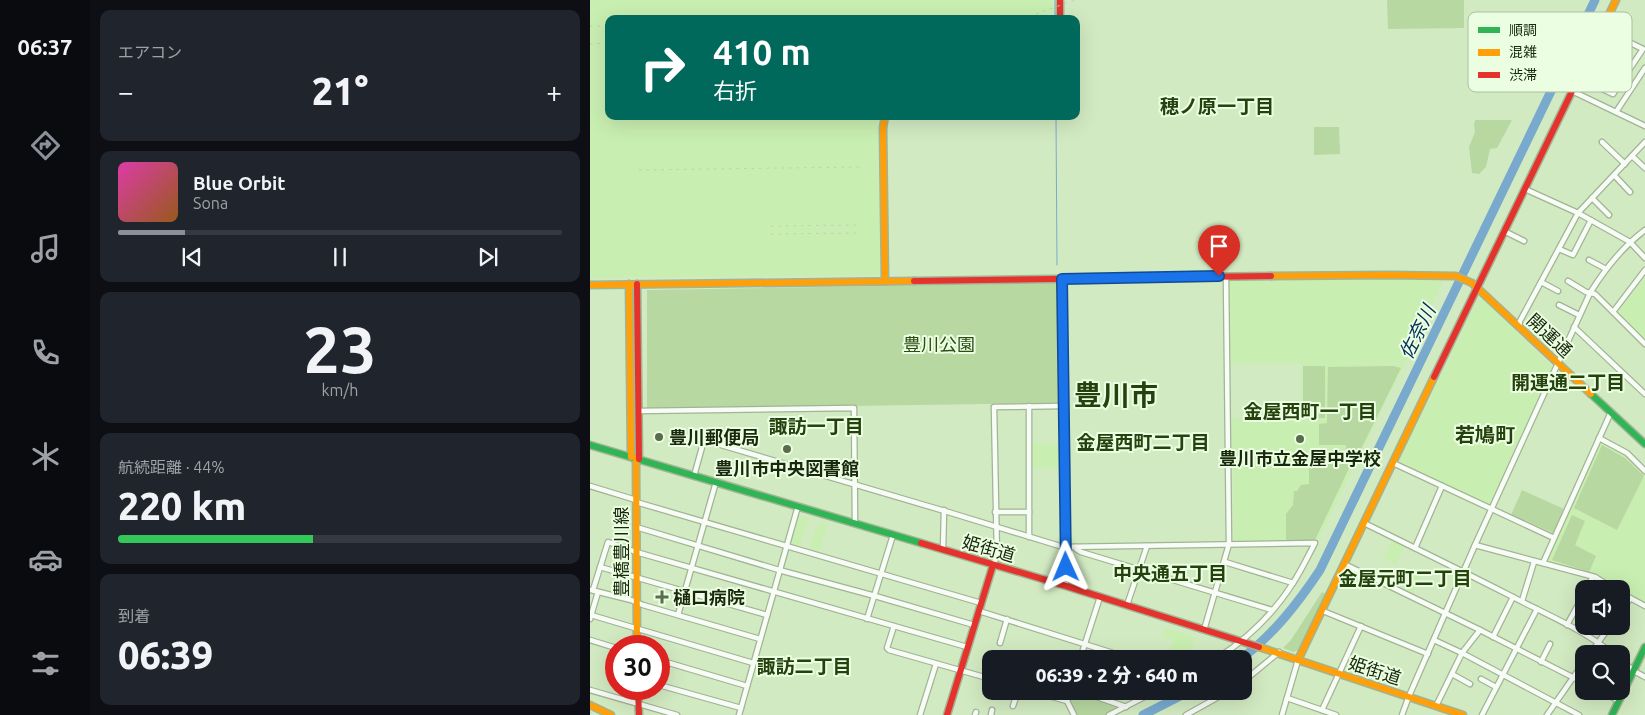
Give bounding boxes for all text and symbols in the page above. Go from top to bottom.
legend [1468,12,1632,92]
text: 順調 [1509,22,1537,38]
text: 410 m [713,32,811,72]
text: 06:37 [17,34,73,59]
icon: right [630,35,695,100]
text: エアコン [118,43,182,61]
text: 混雑 [1509,44,1537,60]
text: 渋滞 [1509,67,1537,83]
text: 21° [312,70,368,112]
text: − [118,76,134,107]
text: + [546,76,562,107]
text: 右折 [713,78,757,103]
district label: 穂ノ原一丁目 [1160,95,1274,117]
icon: directions [28,128,63,163]
text: Blue Orbit [193,172,286,194]
text: Sona [193,194,228,212]
pin [1198,225,1240,276]
icon: music [28,231,63,266]
icon: arrive [1205,232,1233,260]
icon: previous [178,243,206,271]
icon: pause [326,243,354,271]
icon: next [474,243,502,271]
water label: 佐奈川 [1395,300,1440,362]
street label: 開運通 [1523,309,1577,361]
text: 23 [303,312,377,385]
park label: 豊川公園 [903,334,975,354]
icon: phone [28,335,63,370]
district label: 開運通二丁目 [1511,371,1625,393]
district label: 豊川市 [1074,379,1158,410]
text: km/h [322,381,358,399]
district label: 金屋西町一丁目 [1243,400,1377,422]
district label: 諏訪一丁目 [768,415,864,437]
district label: 若鳩町 [1455,423,1515,446]
place label: 豊川郵便局 [669,427,759,447]
marker: 豊川郵便局 [653,431,665,443]
district label: 金屋西町二丁目 [1076,431,1210,453]
marker: 豊川市立金屋中学校 [1294,433,1306,445]
icon: climate [28,439,63,474]
marker: 豊川市中央図書館 [781,443,793,455]
place label: 豊川市立金屋中学校 [1219,448,1381,468]
text: 航続距離 · 44% [118,458,225,476]
place label: 豊川市中央図書館 [715,458,859,478]
text: 220 km [118,485,246,527]
street label: 豊橋豊川線 [611,507,631,597]
street label: 姫街道 [960,531,1018,565]
position arrow [1039,540,1091,592]
icon: car [28,542,63,577]
district label: 中央通五丁目 [1113,562,1227,584]
district label: 金屋元町二丁目 [1338,567,1472,589]
map controls [1575,580,1630,700]
button: sound [1575,580,1630,635]
place label: 樋口病院 [673,587,745,607]
marker: 樋口病院 [655,590,669,604]
text: 到着 [118,607,150,625]
text: 06:39 [118,634,213,676]
speed limit sign: 30 [605,635,670,700]
button: search [1575,645,1630,700]
icon: filters [28,646,63,681]
street label: 姫街道 [1346,652,1404,688]
district label: 諏訪二丁目 [756,655,852,677]
text: 06:39 · 2 分 · 640 m [1036,664,1198,686]

